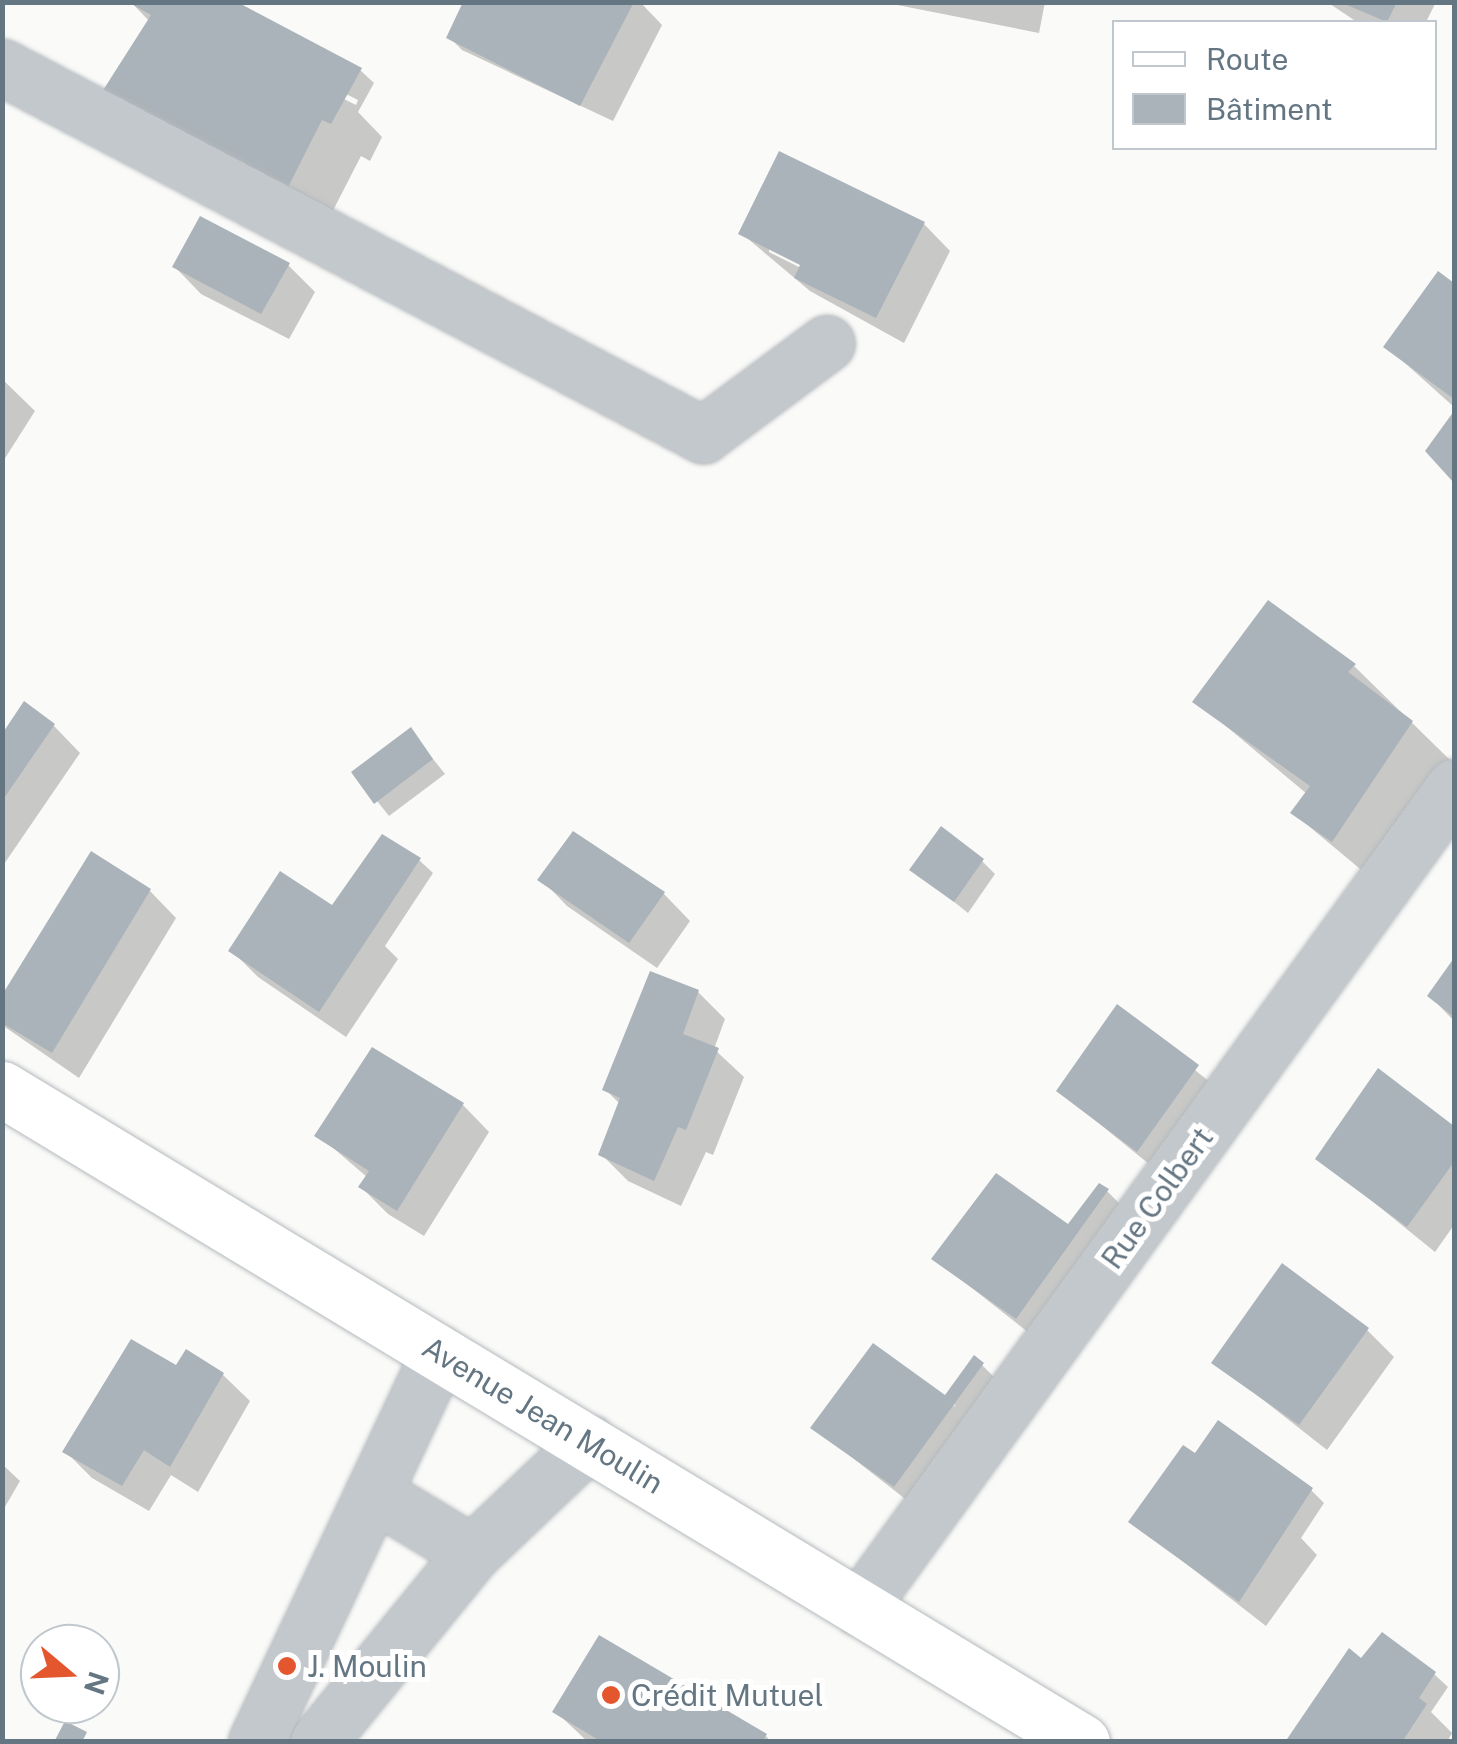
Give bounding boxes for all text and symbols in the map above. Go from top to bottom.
legend [1112,20,1437,150]
text: Route [1206,41,1288,77]
text: Bâtiment [1206,91,1333,127]
street label: Rue Colbert [1094,1120,1220,1276]
street label: Avenue Jean Moulin [416,1329,670,1501]
north arrow [20,1624,120,1724]
place label: J. Moulin [307,1648,427,1684]
marker: J. Moulin [276,1655,298,1677]
text: N [78,1668,116,1699]
place label: Crédit Mutuel [631,1677,824,1713]
marker: Crédit Mutuel [600,1684,622,1706]

